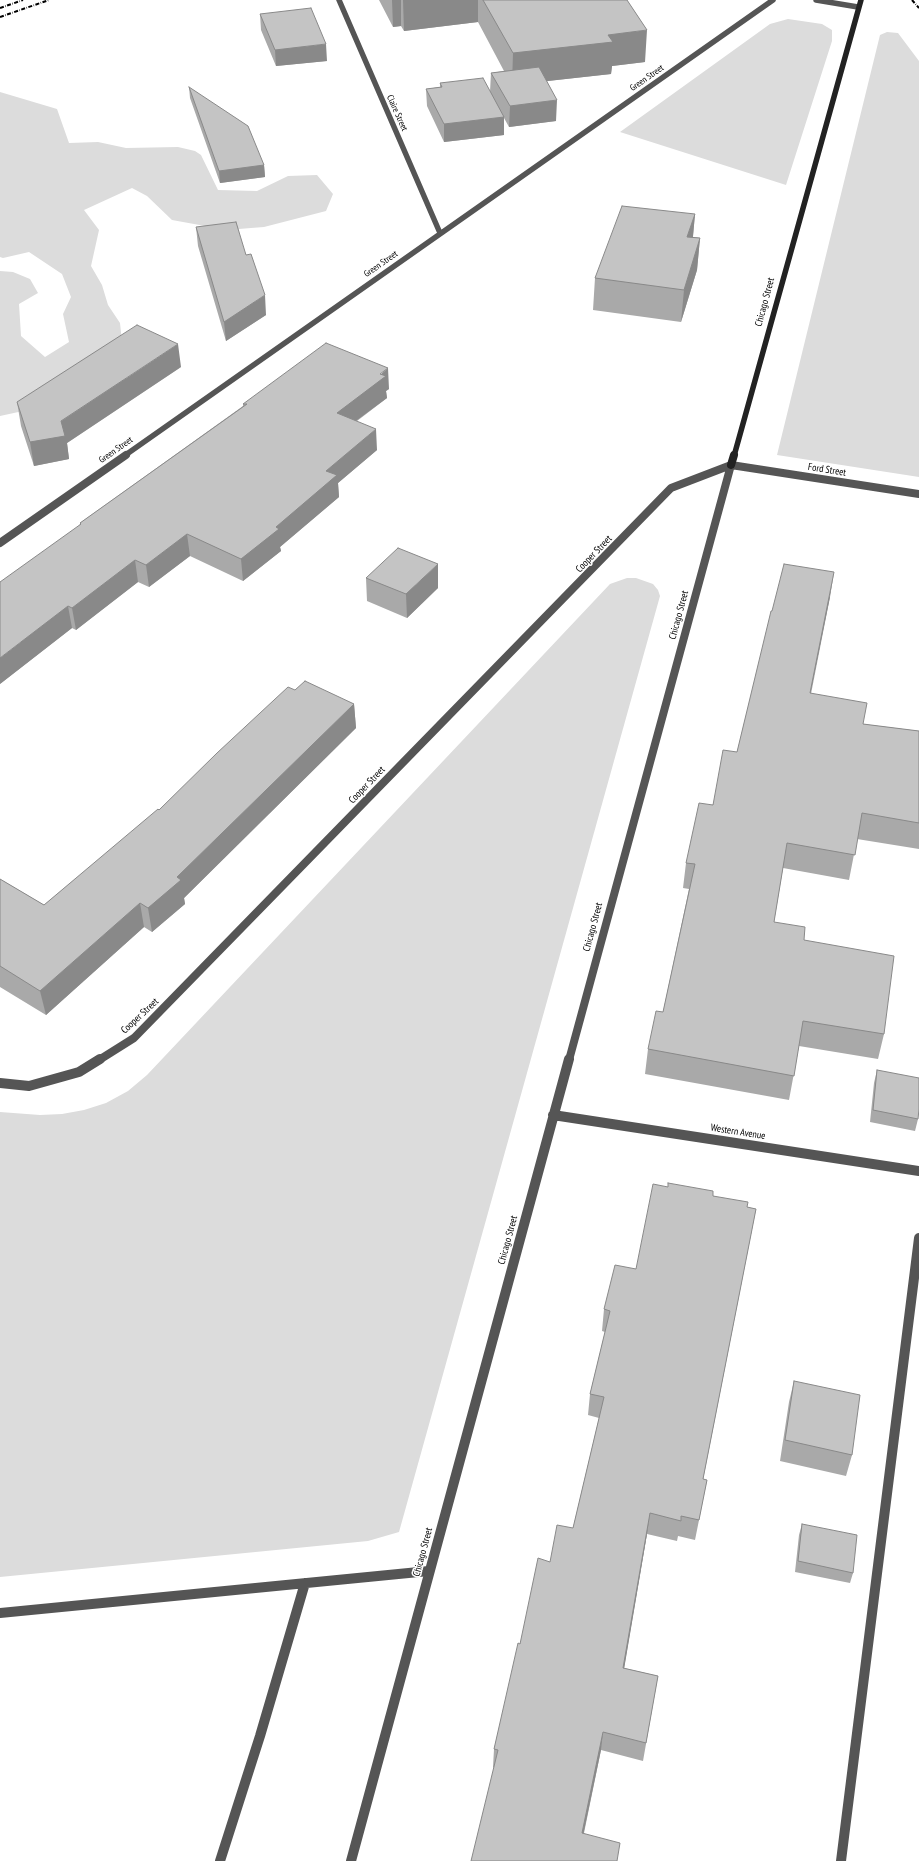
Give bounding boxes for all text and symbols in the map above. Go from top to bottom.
street label: Green Street [628,62,666,94]
street label: Claire Street [384,93,410,133]
street label: Green Street [362,248,400,280]
street label: Chicago Street [753,276,777,328]
street label: Green Street [97,434,135,466]
street label: Ford Street [807,461,847,479]
street label: Cooper Street [573,533,615,575]
street label: Chicago Street [667,589,691,641]
street label: Cooper Street [346,764,388,806]
street label: Chicago Street [581,901,605,953]
street label: Cooper Street [119,996,161,1036]
street label: Western Avenue [710,1122,766,1142]
street label: Chicago Street [496,1214,520,1266]
street label: Chicago Street [411,1526,435,1578]

